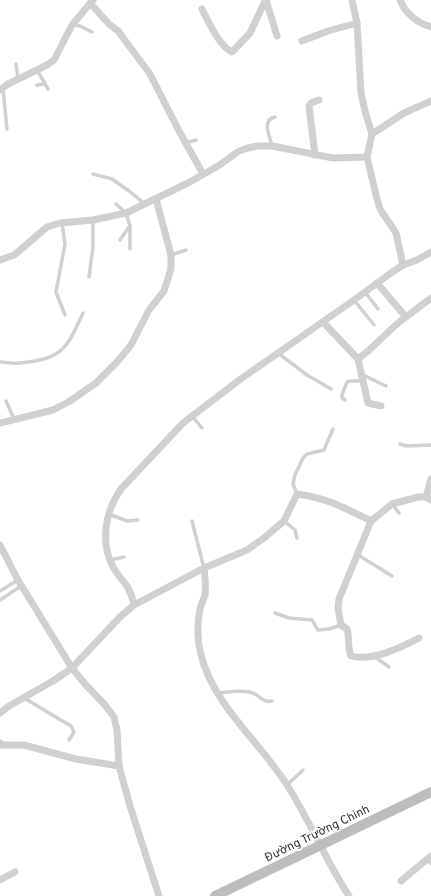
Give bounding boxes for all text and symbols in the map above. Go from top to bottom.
street label: Đường Trường Chinh [262,802,373,866]

